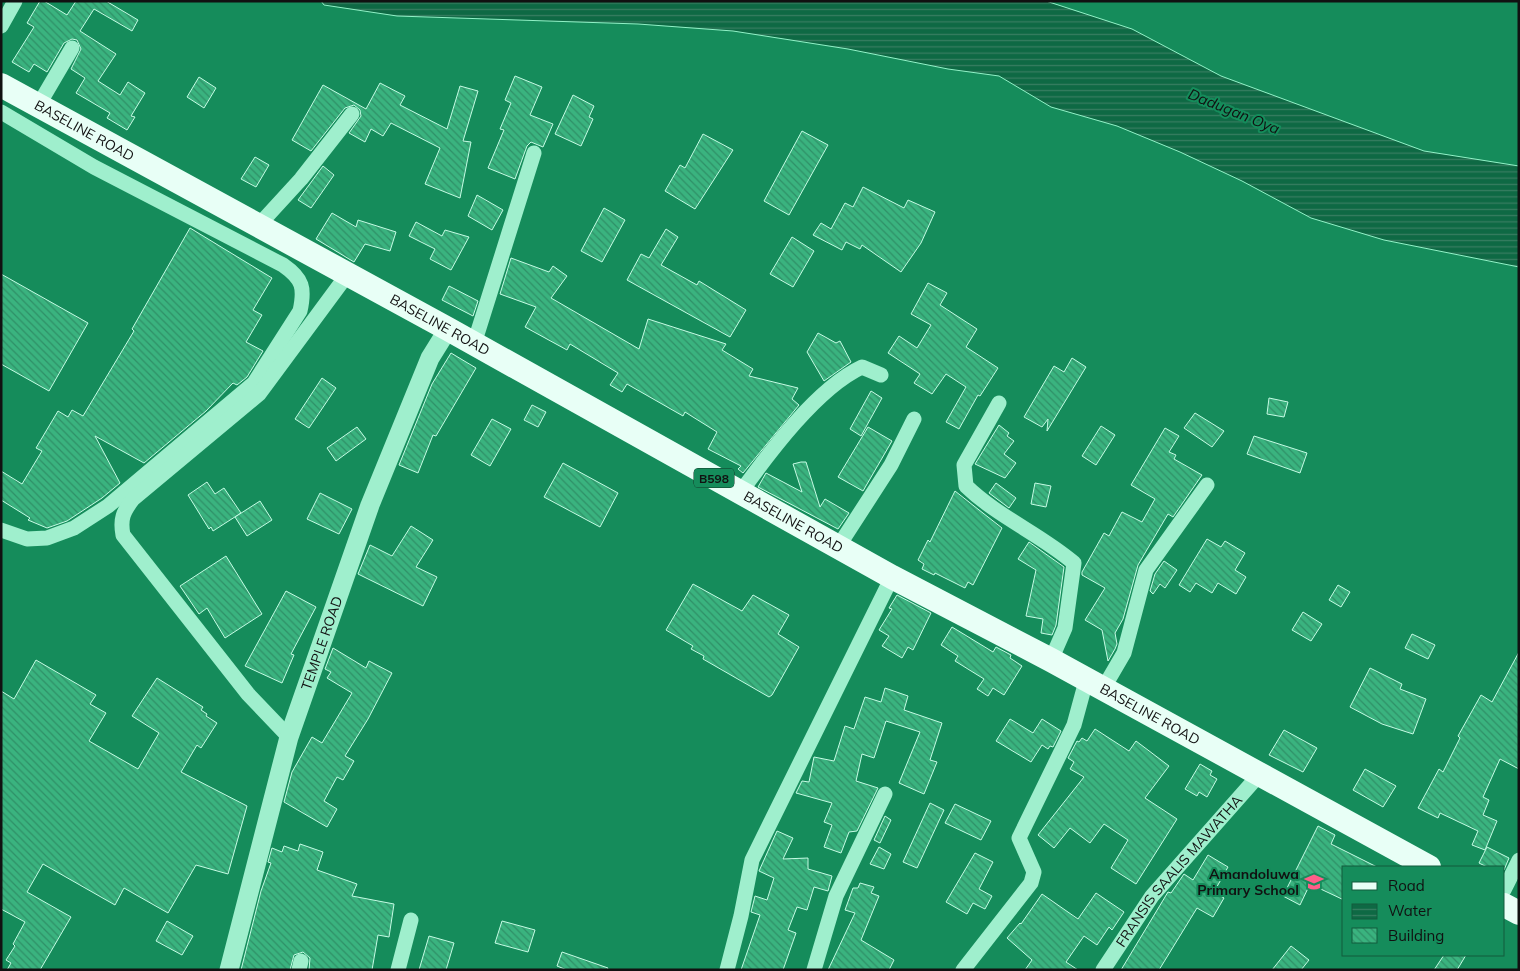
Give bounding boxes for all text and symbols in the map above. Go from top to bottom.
water label: Dadugan Oya [1185,84,1283,138]
street label: BASELINE ROAD [31,96,138,165]
street label: BASELINE ROAD [387,290,493,359]
road number: B598 [694,468,734,488]
street label: BASELINE ROAD [741,487,846,557]
street label: TEMPLE ROAD [297,594,346,693]
street label: BASELINE ROAD [1097,680,1203,749]
street label: FRANSIS SAALIS MAWATHA [1112,791,1246,950]
place label: Amandoluwa Primary School [1197,865,1299,899]
legend [1342,866,1505,956]
school or university icon: Amandoluwa Primary School [1303,871,1325,893]
text: Road [1388,876,1425,895]
text: Water [1388,901,1432,920]
text: Building [1388,926,1444,945]

